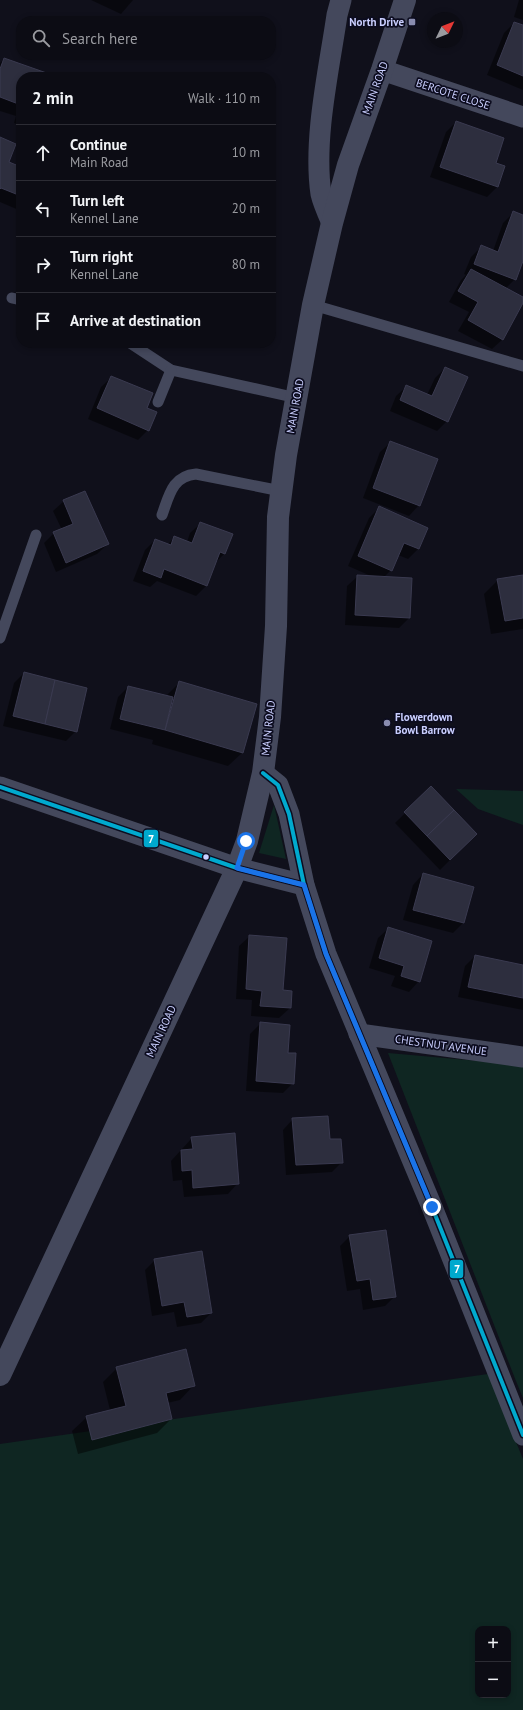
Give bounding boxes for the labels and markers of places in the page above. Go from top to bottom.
place label: North Drive [349,15,404,29]
marker: North Drive [407,17,417,27]
place label: Flowerdown Bowl Barrow [395,710,456,737]
marker: Flowerdown Bowl Barrow [382,718,392,728]
unlabelled marker [201,852,211,862]

